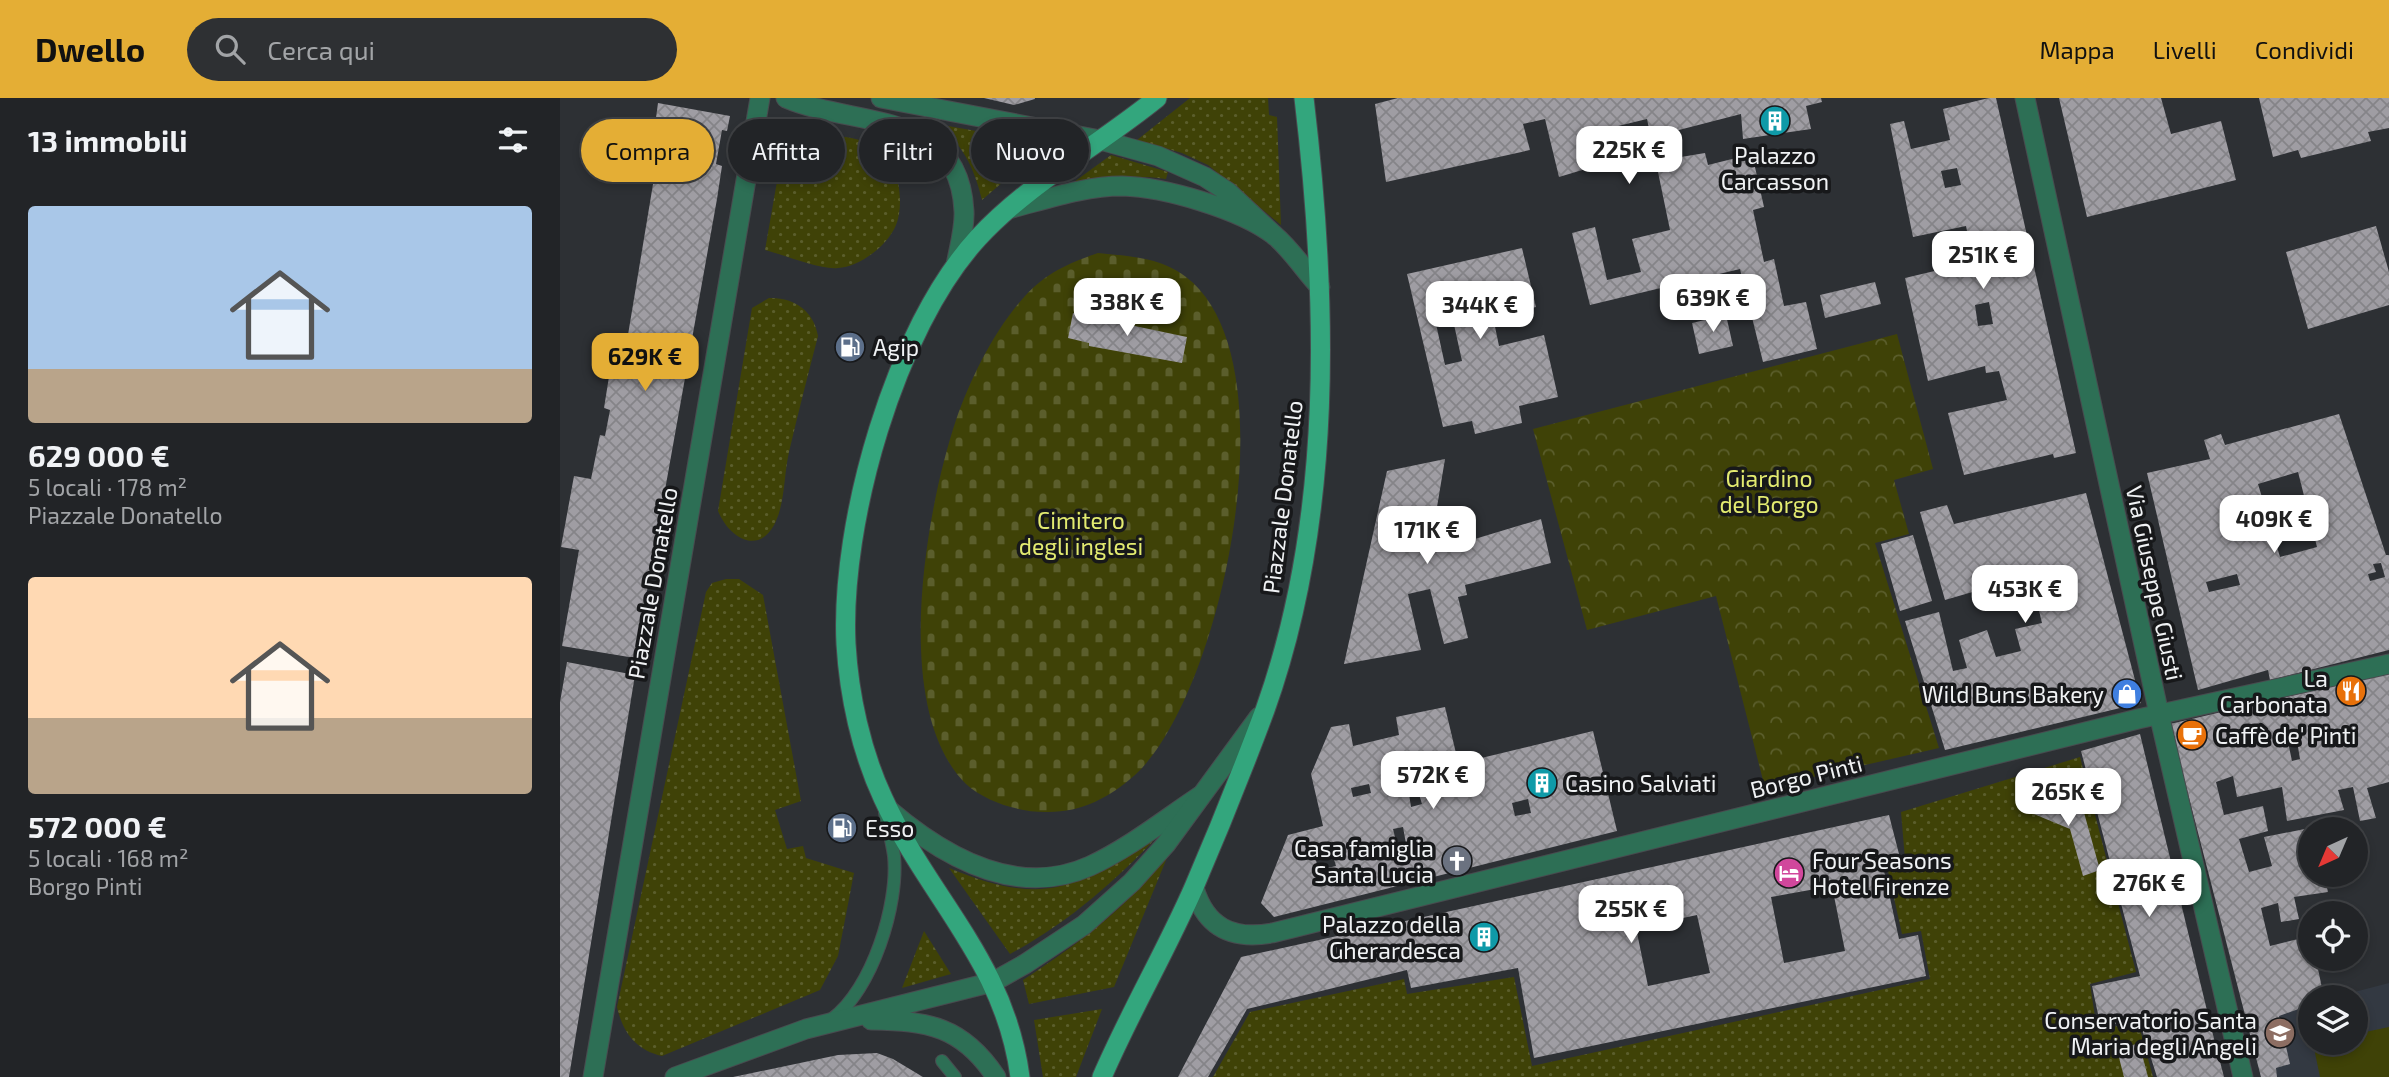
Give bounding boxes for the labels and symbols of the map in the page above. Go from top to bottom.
building icon: Palazzo Carcasson [1758,104,1792,138]
pin: 225K € [1572,126,1686,186]
place label: Palazzo Carcasson [1721,141,1829,195]
pin: 251K € [1926,232,2040,291]
pin: 639K € [1656,274,1770,334]
pin: 338K € [1070,278,1184,338]
pin: 344K € [1423,282,1537,341]
fuel station icon: Agip [833,330,867,364]
place label: Agip [873,333,919,361]
pin: 629K € [588,334,702,393]
street label: Piazzale Donatello [1256,399,1308,595]
park label: Giardino del Borgo [1719,464,1819,518]
street label: Via Giuseppe Giusti [2121,483,2189,683]
street label: Piazzale Donatello [621,485,683,681]
pin: 409K € [2217,496,2331,555]
park label: Cimitero degli inglesi [1019,506,1143,560]
pin: 171K € [1370,506,1484,566]
pin: 453K € [1968,566,2082,625]
place label: La Carbonata [2219,664,2328,718]
restaurant icon: La Carbonata [2334,674,2368,708]
shop icon: Wild Buns Bakery [2110,677,2144,711]
place label: Wild Buns Bakery [1922,680,2104,708]
cafe icon: Caffè de' Pinti [2175,718,2209,752]
place label: Caffè de' Pinti [2215,721,2357,749]
street label: Borgo Pinti [1747,749,1865,803]
pin: 572K € [1376,752,1490,811]
building icon: Casino Salviati [1525,766,1559,800]
pin: 265K € [2011,768,2125,828]
place label: Casino Salviati [1565,769,1717,797]
fuel station icon: Esso [825,811,859,845]
place label: Esso [865,814,914,842]
north arrow [2298,817,2368,887]
place label: Casa famiglia Santa Lucia [1294,834,1434,888]
church icon: Casa famiglia Santa Lucia [1440,844,1474,878]
place label: Four Seasons Hotel Firenze [1812,846,1952,900]
hotel icon: Four Seasons Hotel Firenze [1772,856,1806,890]
pin: 276K € [2092,860,2206,919]
pin: 255K € [1574,886,1688,945]
place label: Palazzo della Gherardesca [1322,910,1461,964]
building icon: Palazzo della Gherardesca [1467,920,1501,954]
place label: Conservatorio Santa Maria degli Angeli [2044,1006,2257,1060]
school or university icon: Conservatorio Santa Maria degli Angeli [2263,1016,2297,1050]

